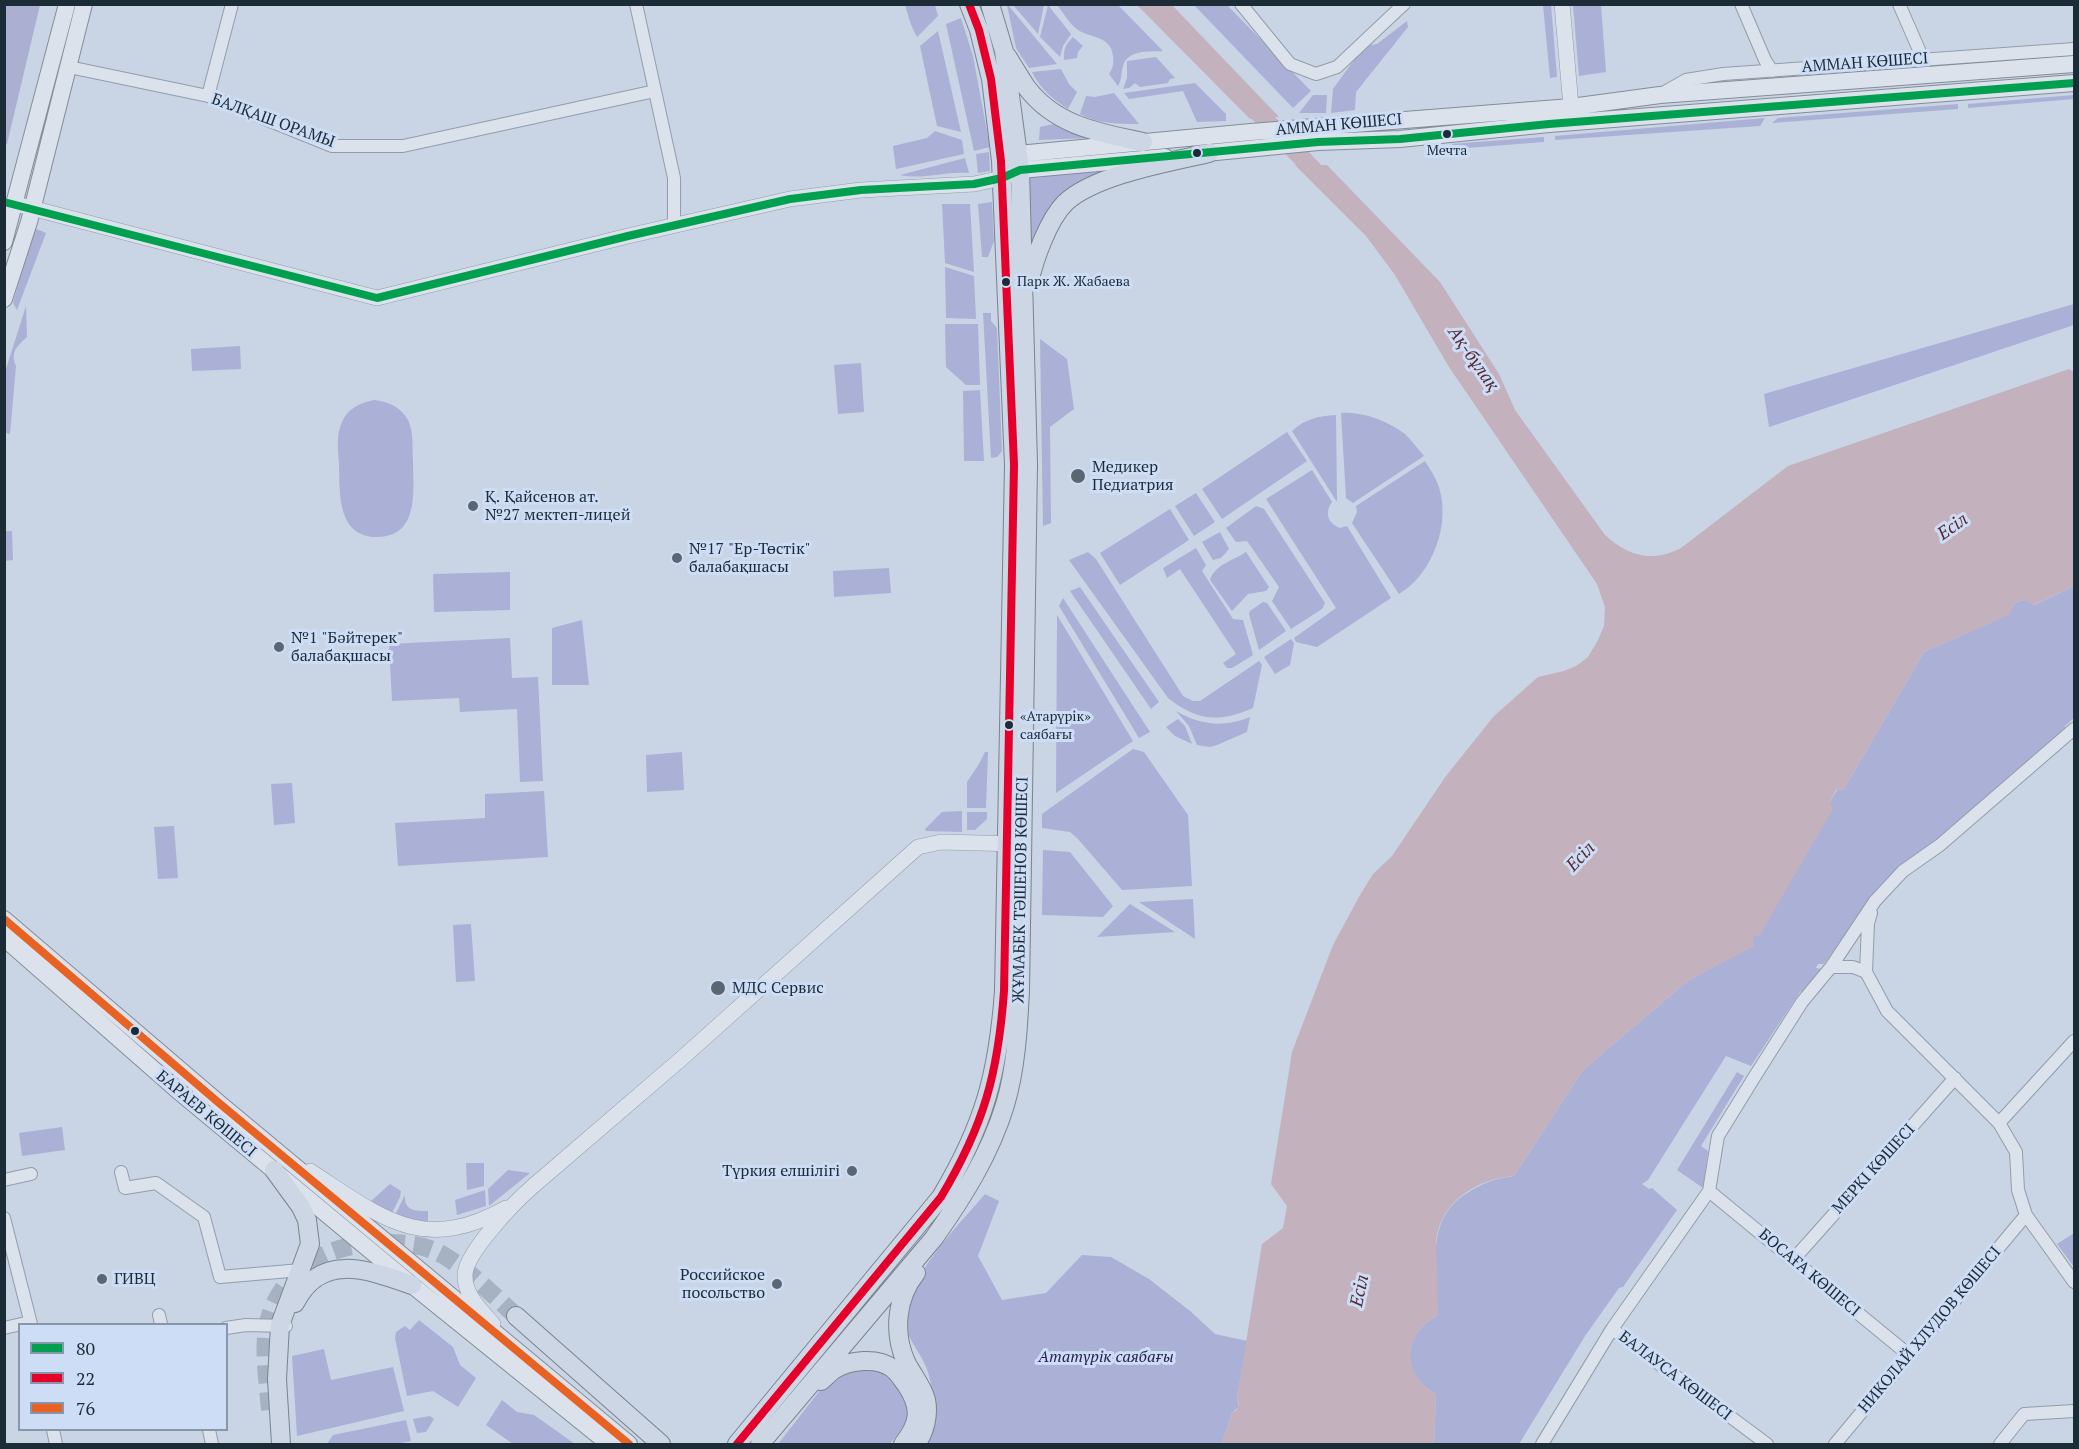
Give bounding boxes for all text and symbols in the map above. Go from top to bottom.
street label: АММАН КӨШЕСІ [1801,49,1929,77]
street label: БАЛҚАШ ОРАМЫ [209,90,337,152]
street label: АММАН КӨШЕСІ [1275,110,1403,140]
marker: Мечта [1441,128,1453,140]
place label: Мечта [1427,143,1467,159]
unlabelled marker [1191,147,1203,159]
place label: Парк Ж. Жабаева [1017,274,1130,290]
marker: Парк Ж. Жабаева [1000,276,1012,288]
water label: Ақ-бұлақ [1443,322,1503,396]
place label: Медикер Педиатрия [1092,457,1174,495]
marker: Медикер Педиатрия [1069,467,1087,485]
place label: Қ. Қайсенов ат. №27 мектеп-лицей [485,487,630,525]
marker: Қ. Қайсенов ат. №27 мектеп-лицей [466,499,480,513]
water label: Есіл [1934,509,1972,545]
place label: №17 "Ер-Төстік" балабақшасы [689,539,811,577]
marker: №17 "Ер-Төстік" балабақшасы [670,551,684,565]
place label: №1 "Бәйтерек" балабақшасы [291,628,403,666]
marker: №1 "Бәйтерек" балабақшасы [272,640,286,654]
place label: «Атарүрік» саябағы [1020,709,1091,742]
marker: «Атарүрік» саябағы [1003,719,1015,731]
street label: ЖҰМАБЕК ТӘШЕНОВ КӨШЕСІ [1009,776,1033,1004]
water label: Есіл [1562,838,1600,876]
place label: МДС Сервис [732,978,824,998]
marker: МДС Сервис [709,979,727,997]
unlabelled marker [129,1025,141,1037]
street label: БАРАЕВ КӨШЕСІ [152,1067,260,1161]
street label: МЕРКІ КӨШЕСІ [1829,1120,1919,1218]
place label: Түркия елшілігі [722,1161,840,1181]
marker: Түркия елшілігі [845,1164,859,1178]
street label: БОСАҒА КӨШЕСІ [1754,1225,1864,1321]
street label: НИКОЛАЙ ХЛУДОВ КӨШЕСІ [1855,1243,2005,1417]
place label: Российское посольство [680,1265,765,1303]
place label: ГИВЦ [114,1269,155,1289]
marker: ГИВЦ [95,1272,109,1286]
water label: Есіл [1346,1273,1374,1309]
marker: Российское посольство [770,1277,784,1291]
legend [18,1323,228,1431]
street label: БАЛАУСА КӨШЕСІ [1615,1327,1735,1425]
text: 80 [76,1336,95,1360]
park label: Ататүрік саябағы [1038,1347,1174,1367]
text: 22 [76,1366,95,1390]
text: 76 [76,1396,95,1420]

